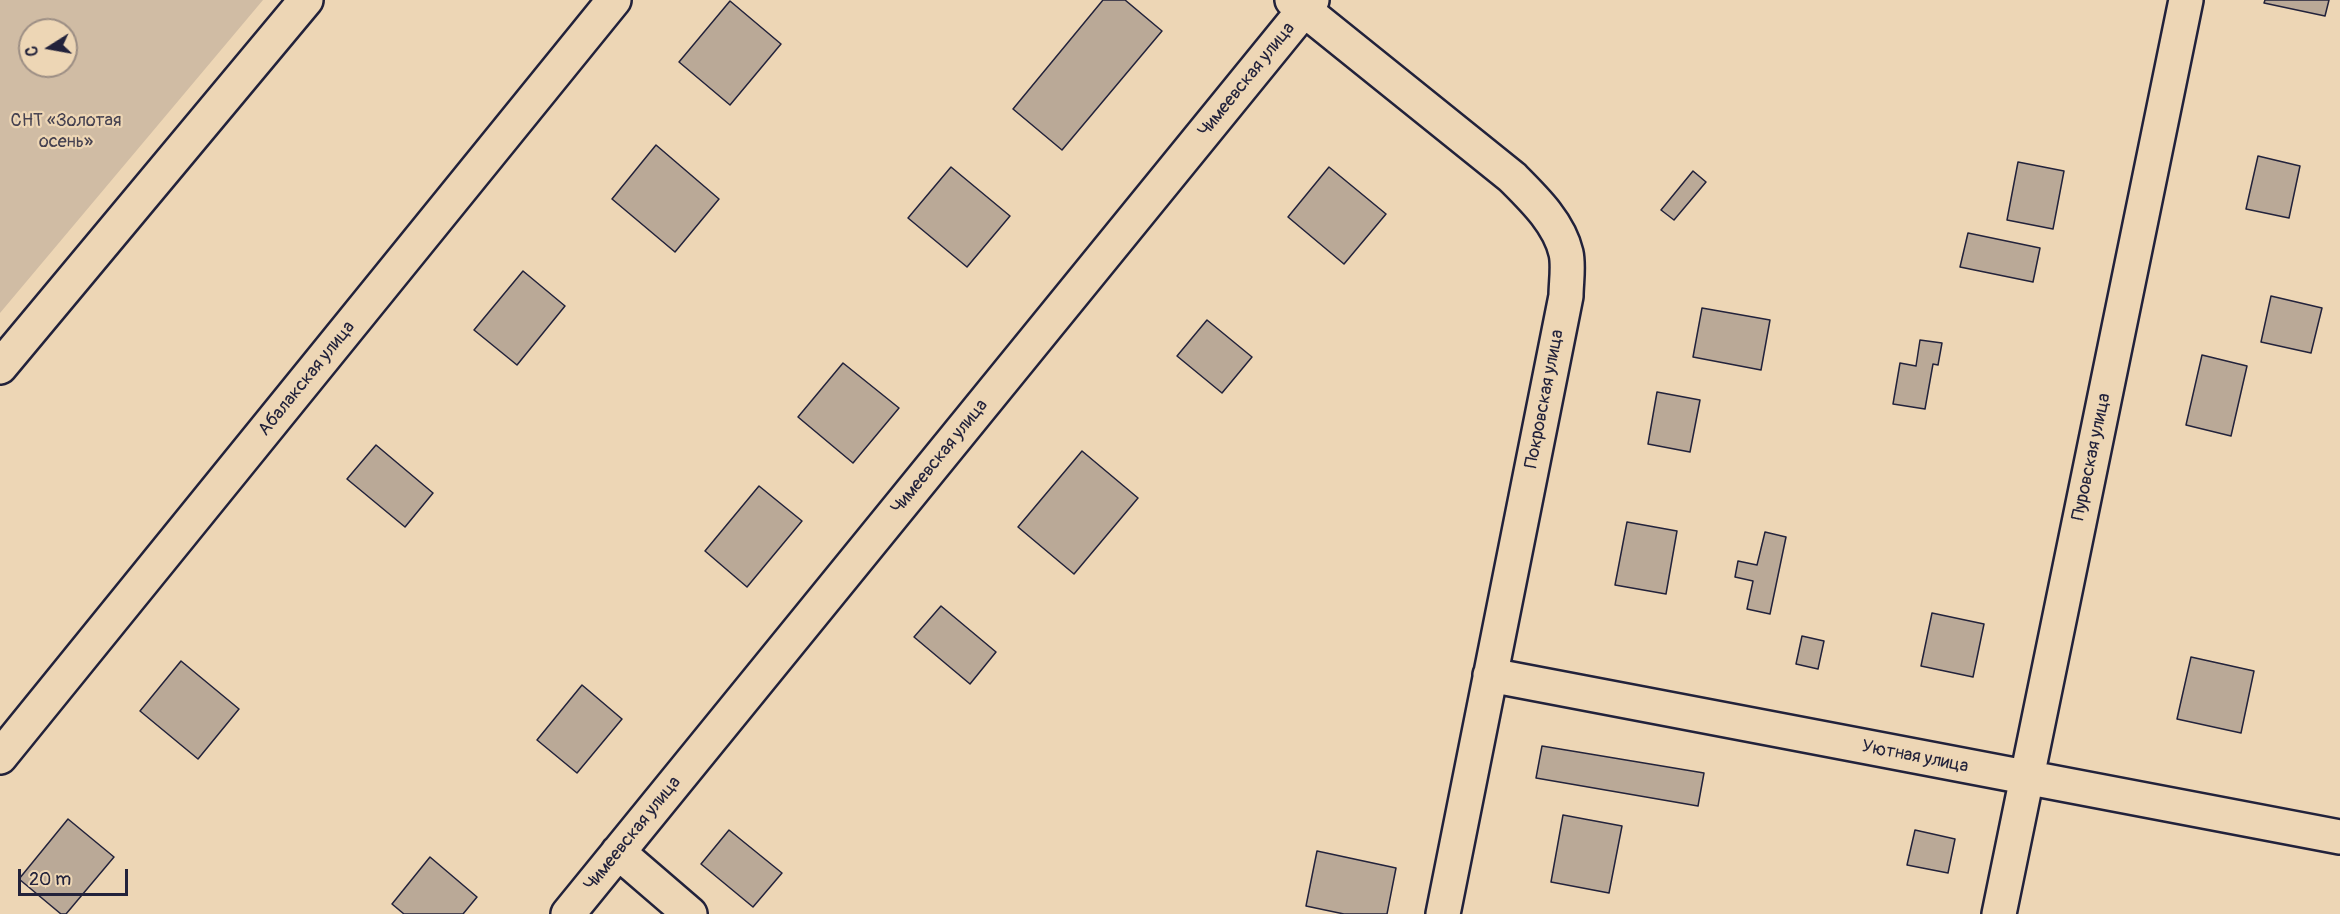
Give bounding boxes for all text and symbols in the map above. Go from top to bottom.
north arrow [18,18,78,78]
street label: Чимеевская улица [1194,18,1300,142]
text: С [22,44,43,58]
park label: СНТ «Золотая осень» [11,110,121,152]
street label: Абалакская улица [254,317,360,441]
street label: Покровская улица [1521,328,1569,470]
street label: Пуровская улица [2068,391,2116,523]
street label: Чимеевская улица [887,395,993,519]
street label: Уютная улица [1860,736,1970,778]
street label: Чимеевская улица [580,772,686,896]
scale bar [21,857,130,895]
text: 20 m [29,868,71,891]

